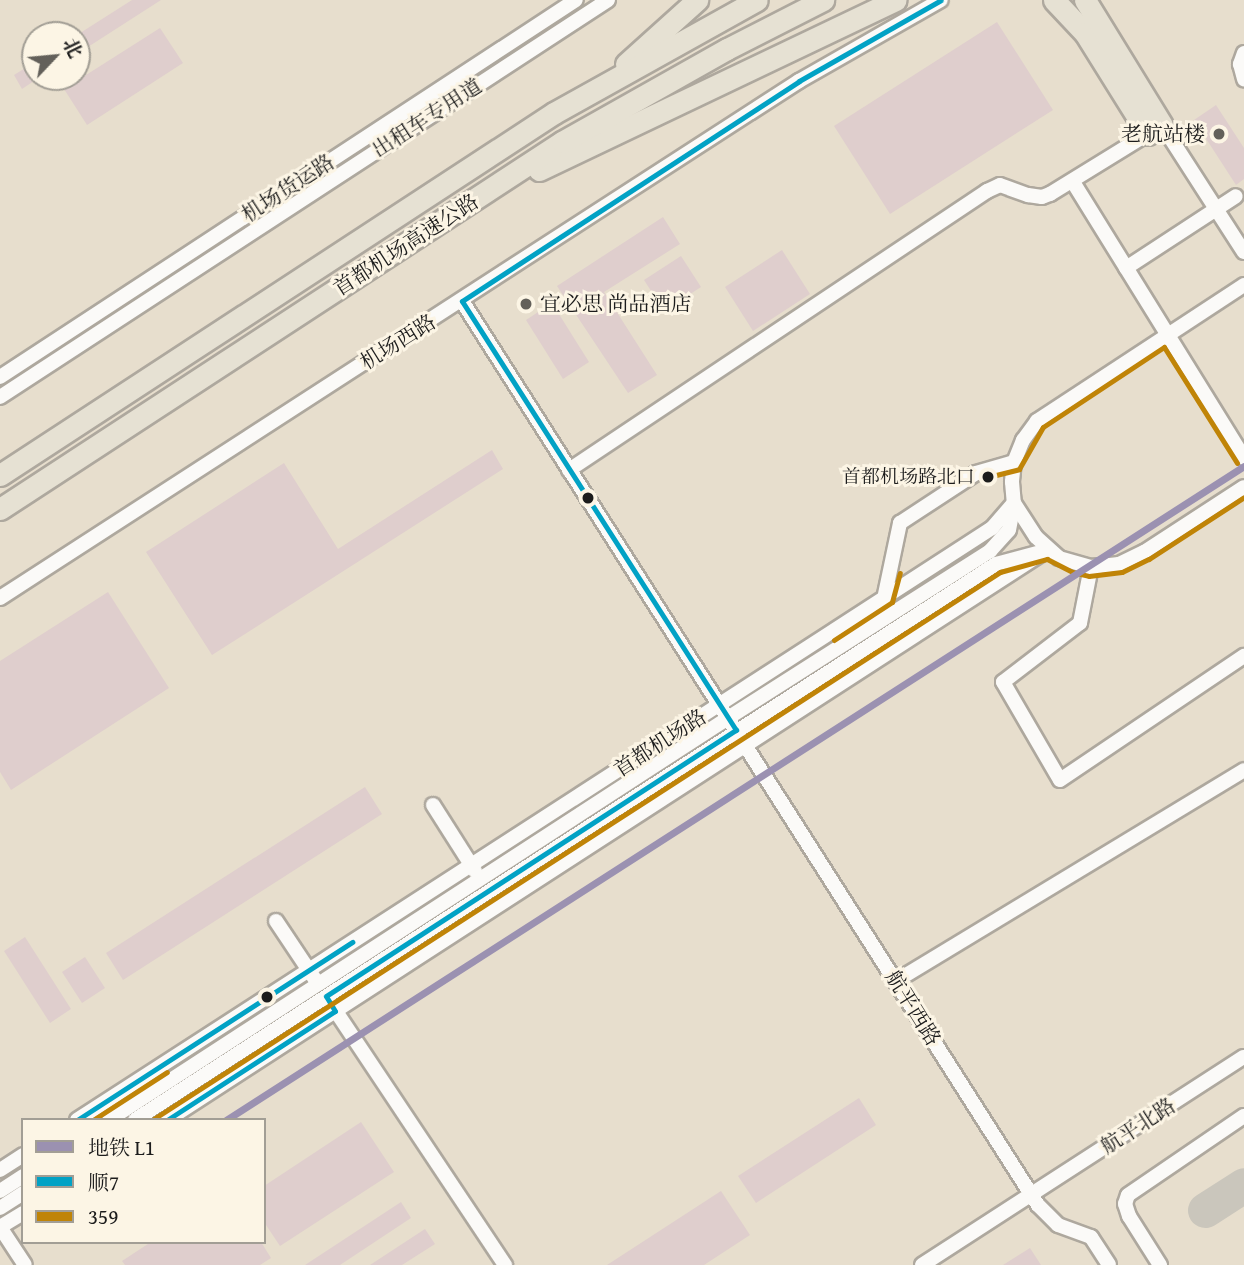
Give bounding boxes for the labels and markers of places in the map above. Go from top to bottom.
place label: 老航站楼 [1121,121,1205,147]
marker: 老航站楼 [1211,126,1227,142]
place label: 宜必思 尚品酒店 [540,291,692,317]
marker: 宜必思 尚品酒店 [518,296,534,312]
place label: 首都机场路北口 [842,466,975,488]
marker: 首都机场路北口 [981,470,995,484]
unlabelled marker [581,491,595,505]
unlabelled marker [260,990,274,1004]

